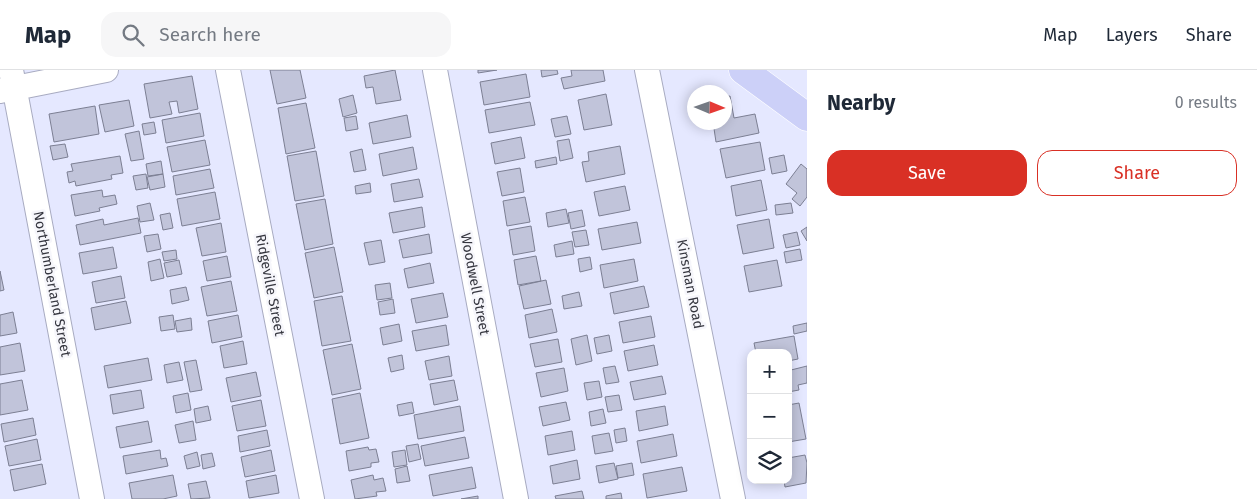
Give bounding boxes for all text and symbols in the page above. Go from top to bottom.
search box [101,12,451,57]
text: Map [25,21,71,49]
icon: search [119,21,147,49]
text: Search here [159,23,261,46]
text: Map [1043,24,1078,46]
text: Layers [1106,24,1158,46]
text: Share [1186,24,1232,46]
north arrow [687,85,732,130]
text: Nearby [827,90,895,116]
text: 0 results [1175,93,1237,112]
button: Save [827,150,1027,196]
button: Share [1037,150,1237,196]
street label: Northumberland Street [30,210,75,359]
street label: Woodwell Street [457,231,493,337]
street label: Ridgeville Street [252,232,288,338]
street label: Kinsman Road [673,238,707,330]
map controls [747,349,792,484]
button: + [747,349,792,394]
button: − [747,394,792,439]
button: layers [747,439,792,484]

